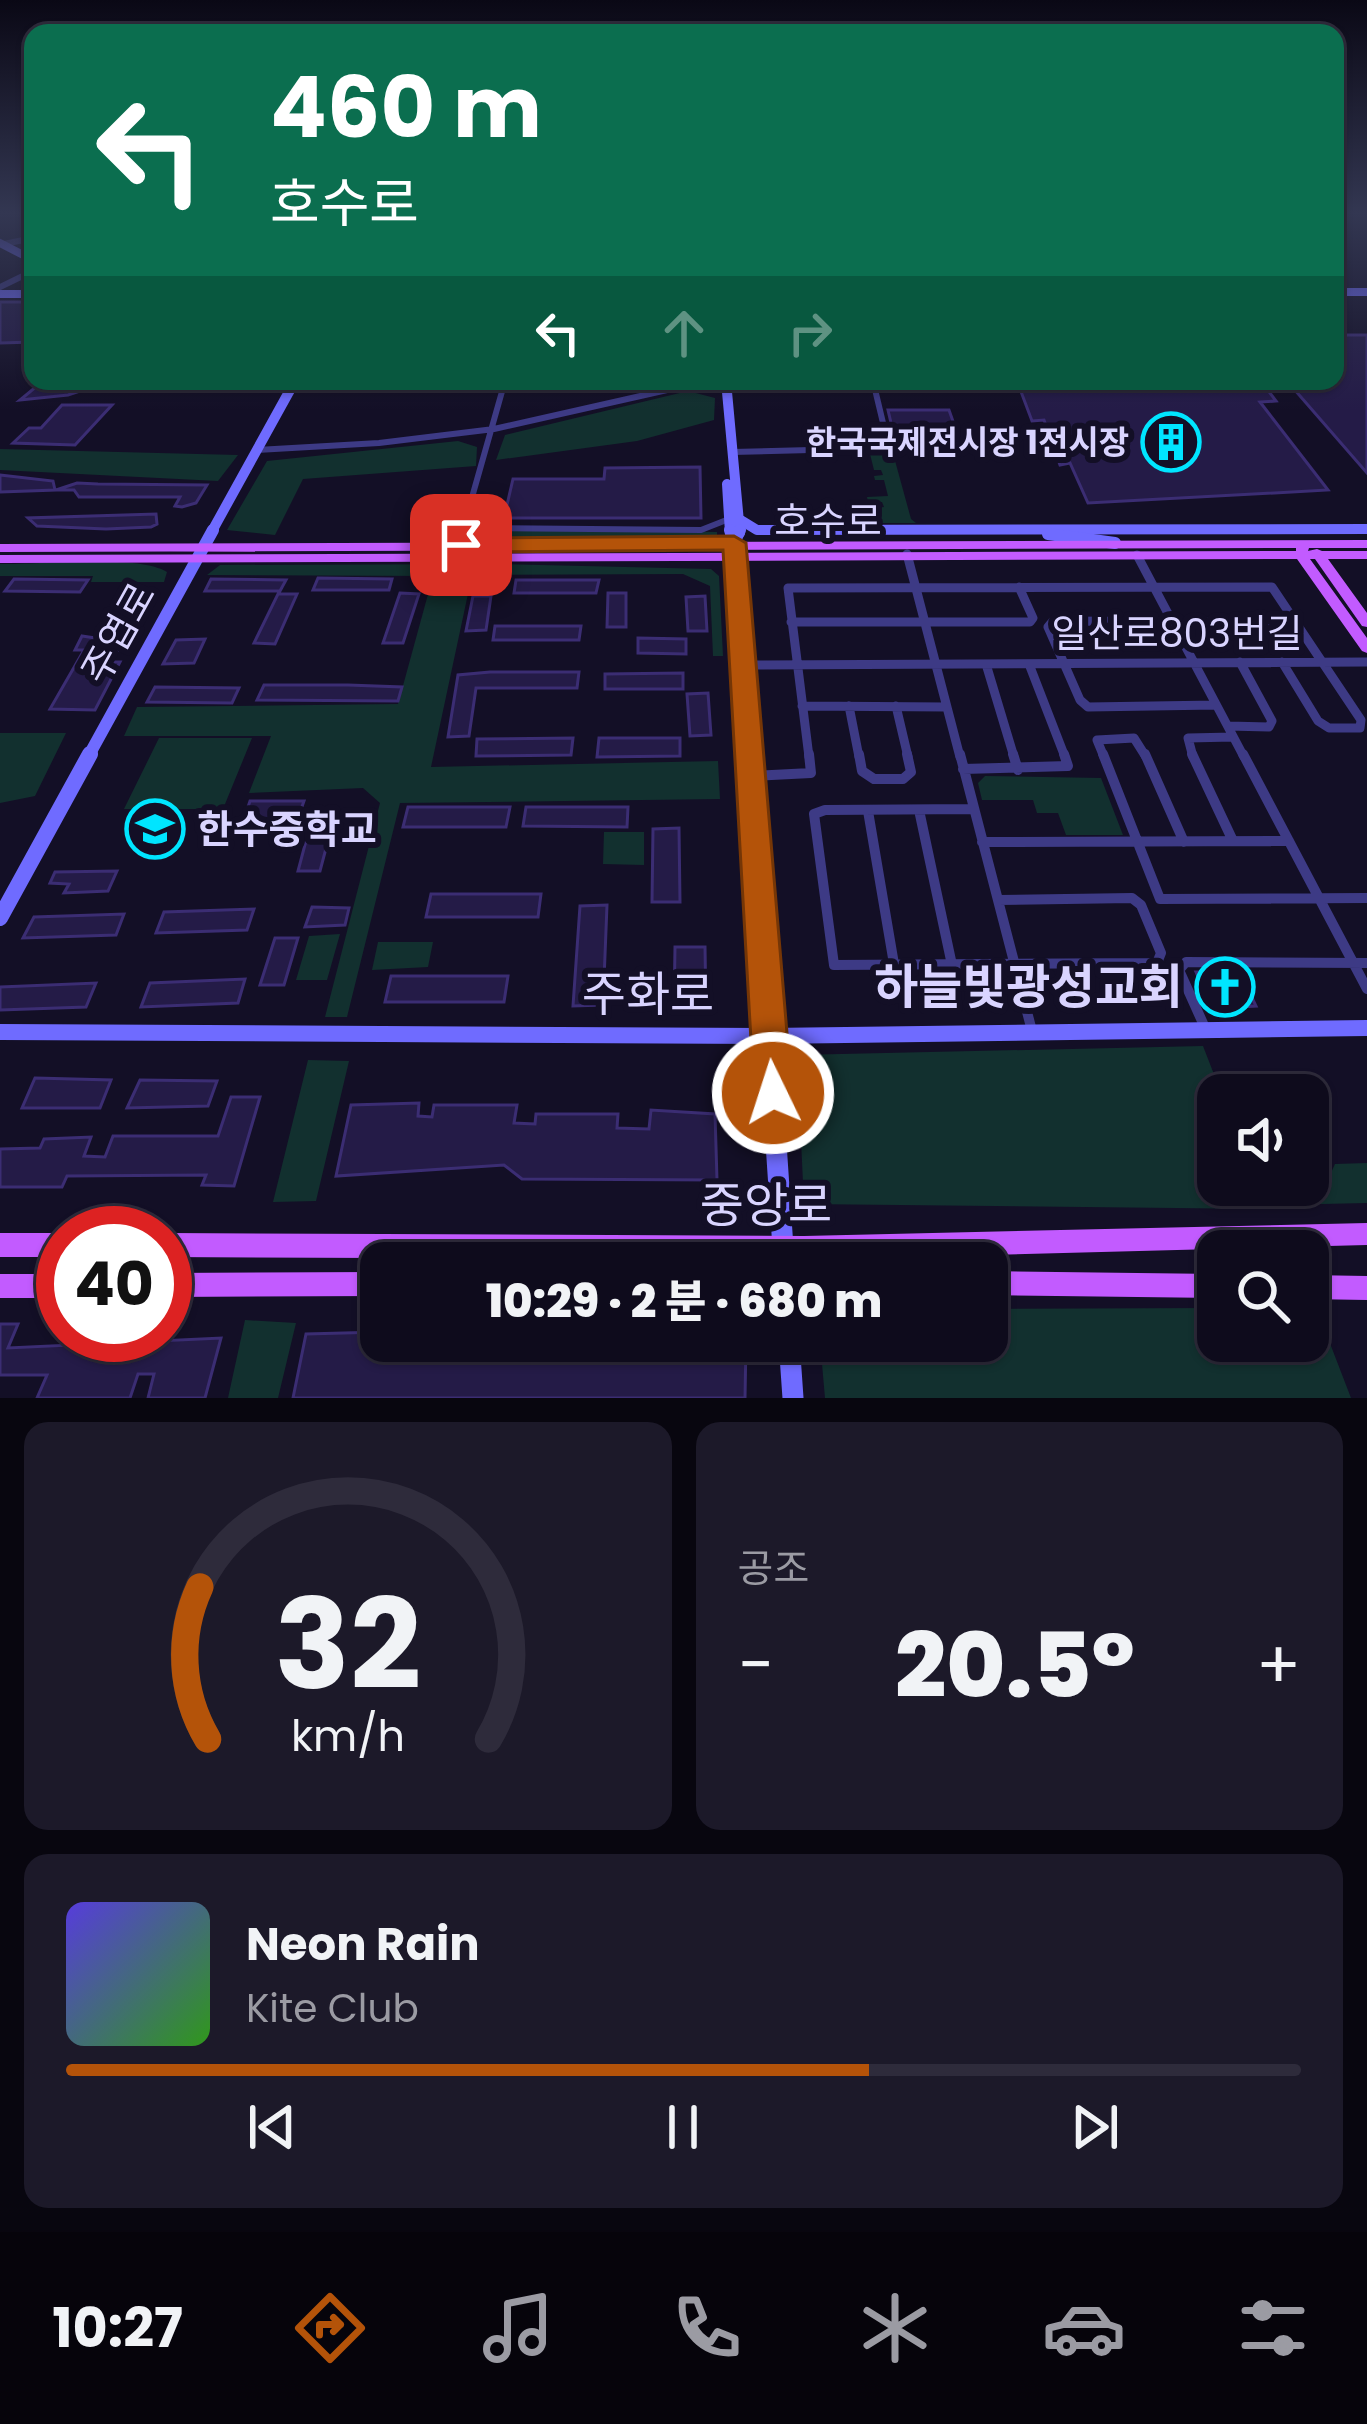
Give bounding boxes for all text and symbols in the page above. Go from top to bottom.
text: 460 m [270,49,542,166]
icon: left [72,72,228,228]
text: 호수로 [270,165,419,241]
icon: left [525,300,591,366]
icon: ahead [651,300,717,366]
icon: right [777,300,843,366]
building icon: 한국국제전시장 1전시장 [1140,411,1202,473]
place label: 한국국제전시장 1전시장 [806,419,1129,466]
pin [410,494,512,596]
street label: 호수로 [774,494,882,549]
icon: arrive [428,512,494,578]
street label: 주엽로 [68,573,169,694]
street label: 일산로803번길 [1051,606,1303,661]
school or university icon: 한수중학교 [124,798,186,860]
place label: 한수중학교 [197,802,376,857]
place label: 하늘빛광성교회 [874,954,1183,1021]
church icon: 하늘빛광성교회 [1194,956,1256,1018]
street label: 주화로 [582,961,714,1028]
position arrow [710,1030,836,1156]
map controls [1197,1074,1329,1362]
button: sound [1197,1074,1329,1206]
street label: 중앙로 [700,1172,832,1239]
speed limit sign: 40 [36,1206,192,1362]
button: search [1197,1230,1329,1362]
text: 10:29 · 2 분 · 680 m [486,1270,882,1333]
text: 공조 [738,1541,809,1596]
text: 32 [274,1557,421,1732]
text: 20.5° [895,1602,1135,1729]
text: − [738,1619,774,1711]
text: + [1256,1619,1301,1711]
text: km/h [291,1706,405,1766]
text: Neon Rain [246,1913,480,1976]
text: Kite Club [246,1981,419,2036]
icon: previous [239,2094,305,2160]
icon: pause [650,2094,716,2160]
icon: next [1062,2094,1128,2160]
icon: directions [288,2286,372,2370]
icon: music [476,2286,560,2370]
icon: phone [665,2286,749,2370]
icon: climate [853,2286,937,2370]
icon: car [1042,2286,1126,2370]
icon: filters [1231,2286,1315,2370]
text: 10:27 [52,2290,183,2366]

